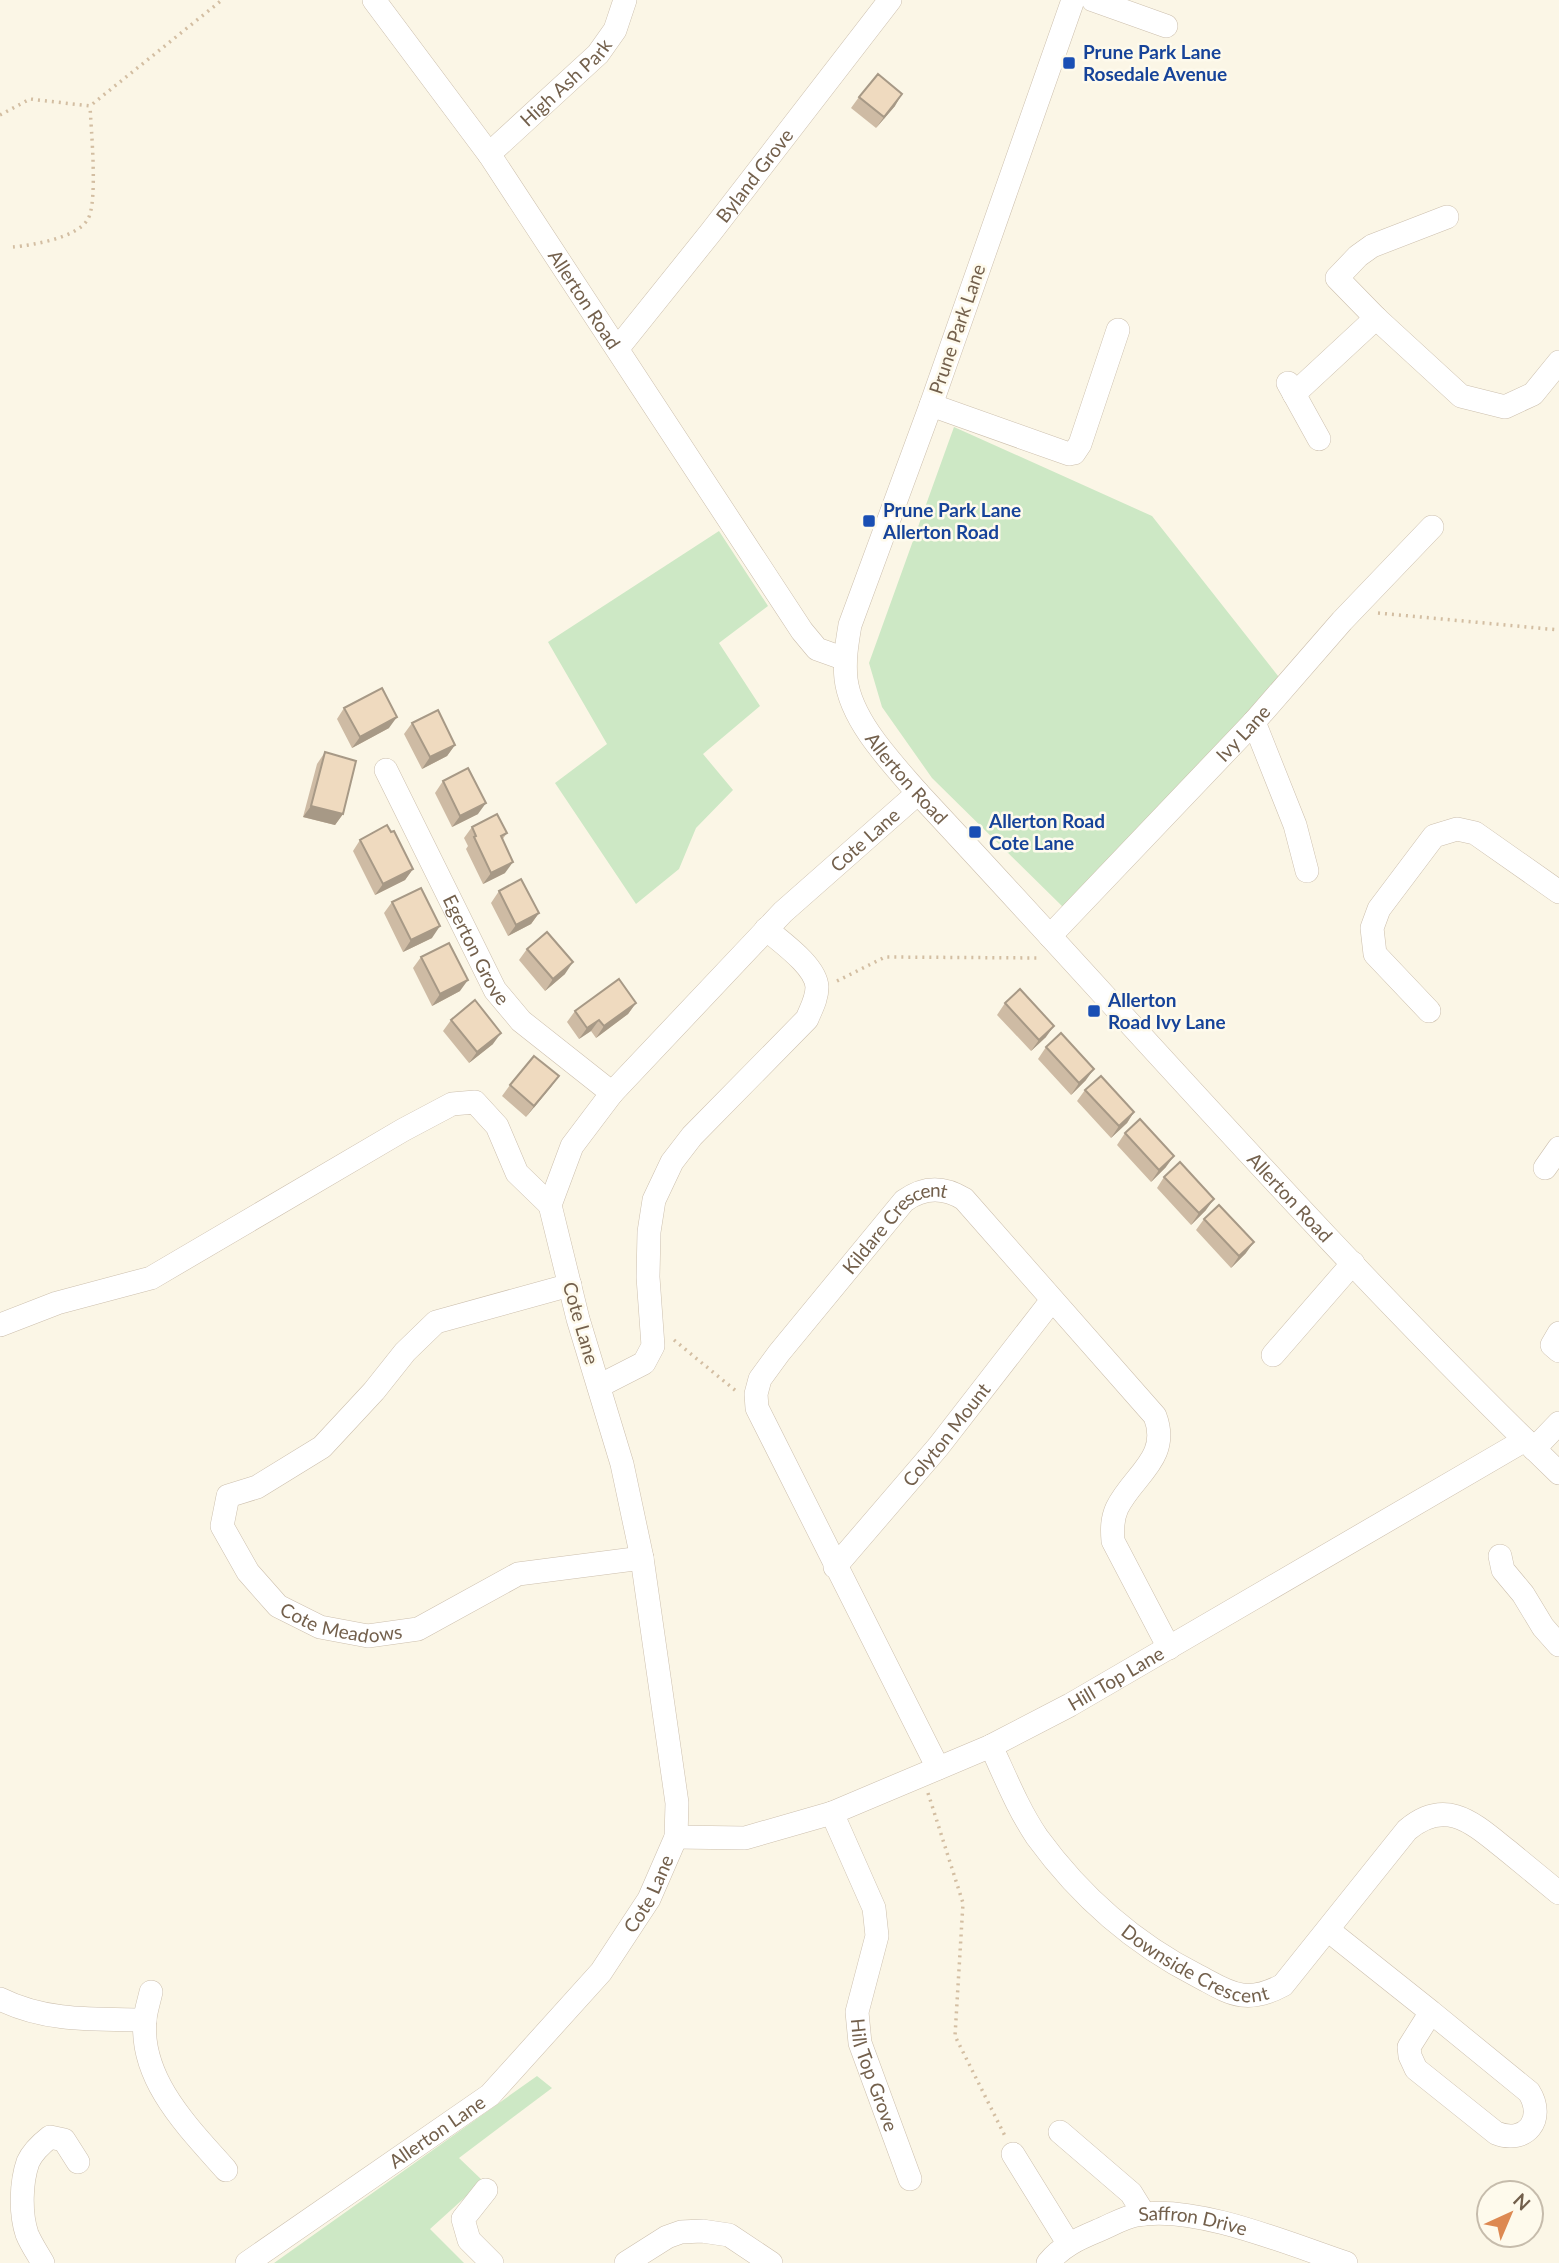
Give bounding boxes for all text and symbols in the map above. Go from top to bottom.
street label: High Ash Park [515,34,616,131]
place label: Prune Park Lane Rosedale Avenue [1083,40,1227,85]
marker: Prune Park Lane Rosedale Avenue [1061,55,1077,71]
street label: Byland Grove [711,124,798,227]
street label: Allerton Road [544,245,626,353]
street label: Prune Park Lane [924,261,990,397]
place label: Prune Park Lane Allerton Road [882,498,1021,543]
marker: Prune Park Lane Allerton Road [861,513,877,529]
street label: Ivy Lane [1211,700,1275,766]
street label: Allerton Road [861,728,953,829]
street label: Cote Lane [825,803,904,876]
place label: Allerton Road Cote Lane [988,809,1105,854]
marker: Allerton Road Cote Lane [967,824,983,840]
street label: Egerton Grove [439,891,514,1009]
place label: Allerton Road Ivy Lane [1107,988,1226,1033]
marker: Allerton Road Ivy Lane [1086,1003,1102,1019]
street label: Allerton Road [1243,1147,1338,1246]
street label: Kildare Crescent [837,1178,950,1278]
street label: Cote Lane [559,1279,604,1367]
street label: Colyton Mount [897,1378,995,1491]
street label: Cote Meadows [277,1597,404,1647]
street label: Hill Top Lane [1063,1641,1168,1715]
street label: Cote Lane [618,1851,678,1937]
street label: Downside Crescent [1117,1919,1271,2007]
street label: Hill Top Grove [847,2017,903,2134]
street label: Allerton Lane [384,2090,489,2172]
north arrow [1475,2179,1545,2249]
text: N [1509,2188,1535,2215]
street label: Saffron Drive [1137,2201,1250,2240]

